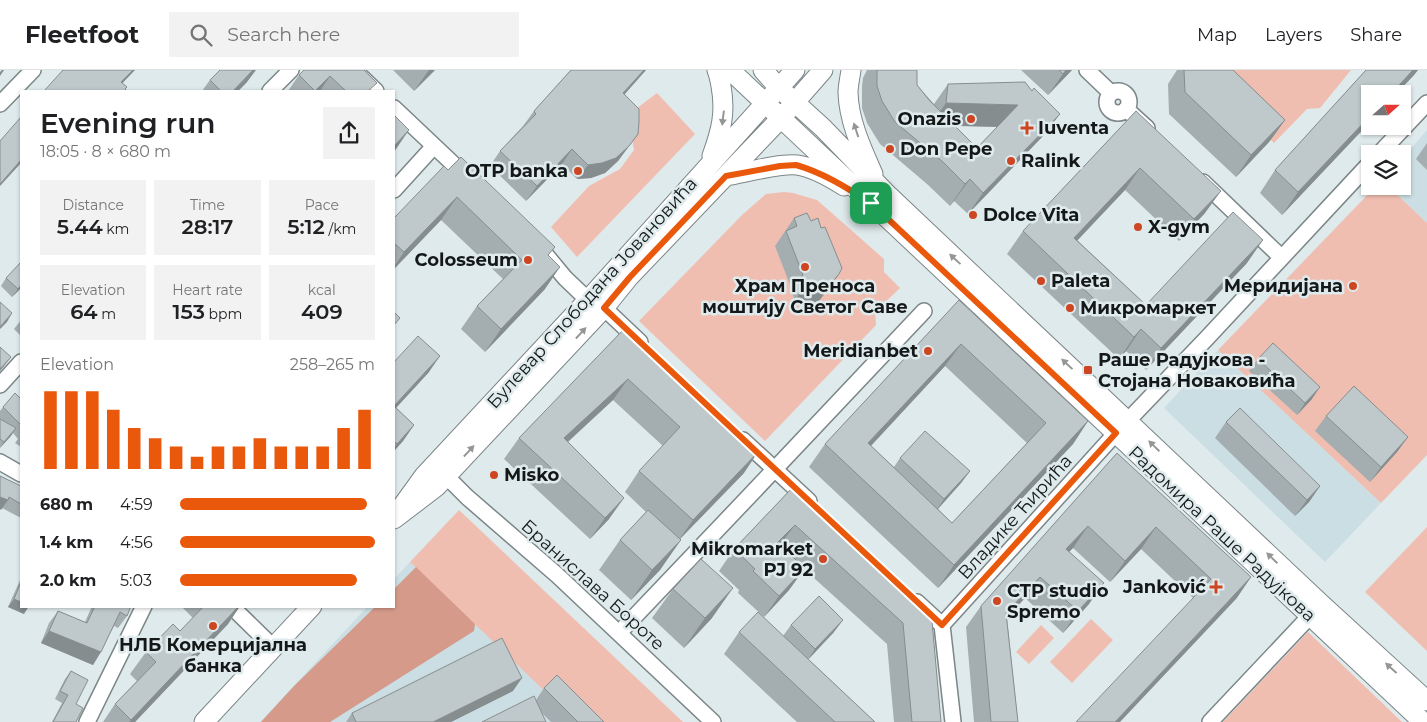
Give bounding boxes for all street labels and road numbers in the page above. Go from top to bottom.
street label: Булевар Слободана Јовановића [482,173,702,413]
street label: Радомира Раше Радујкова [1124,441,1320,627]
street label: Владике Ћирића [953,450,1077,584]
street label: Бранислава Бороте [517,515,669,655]

